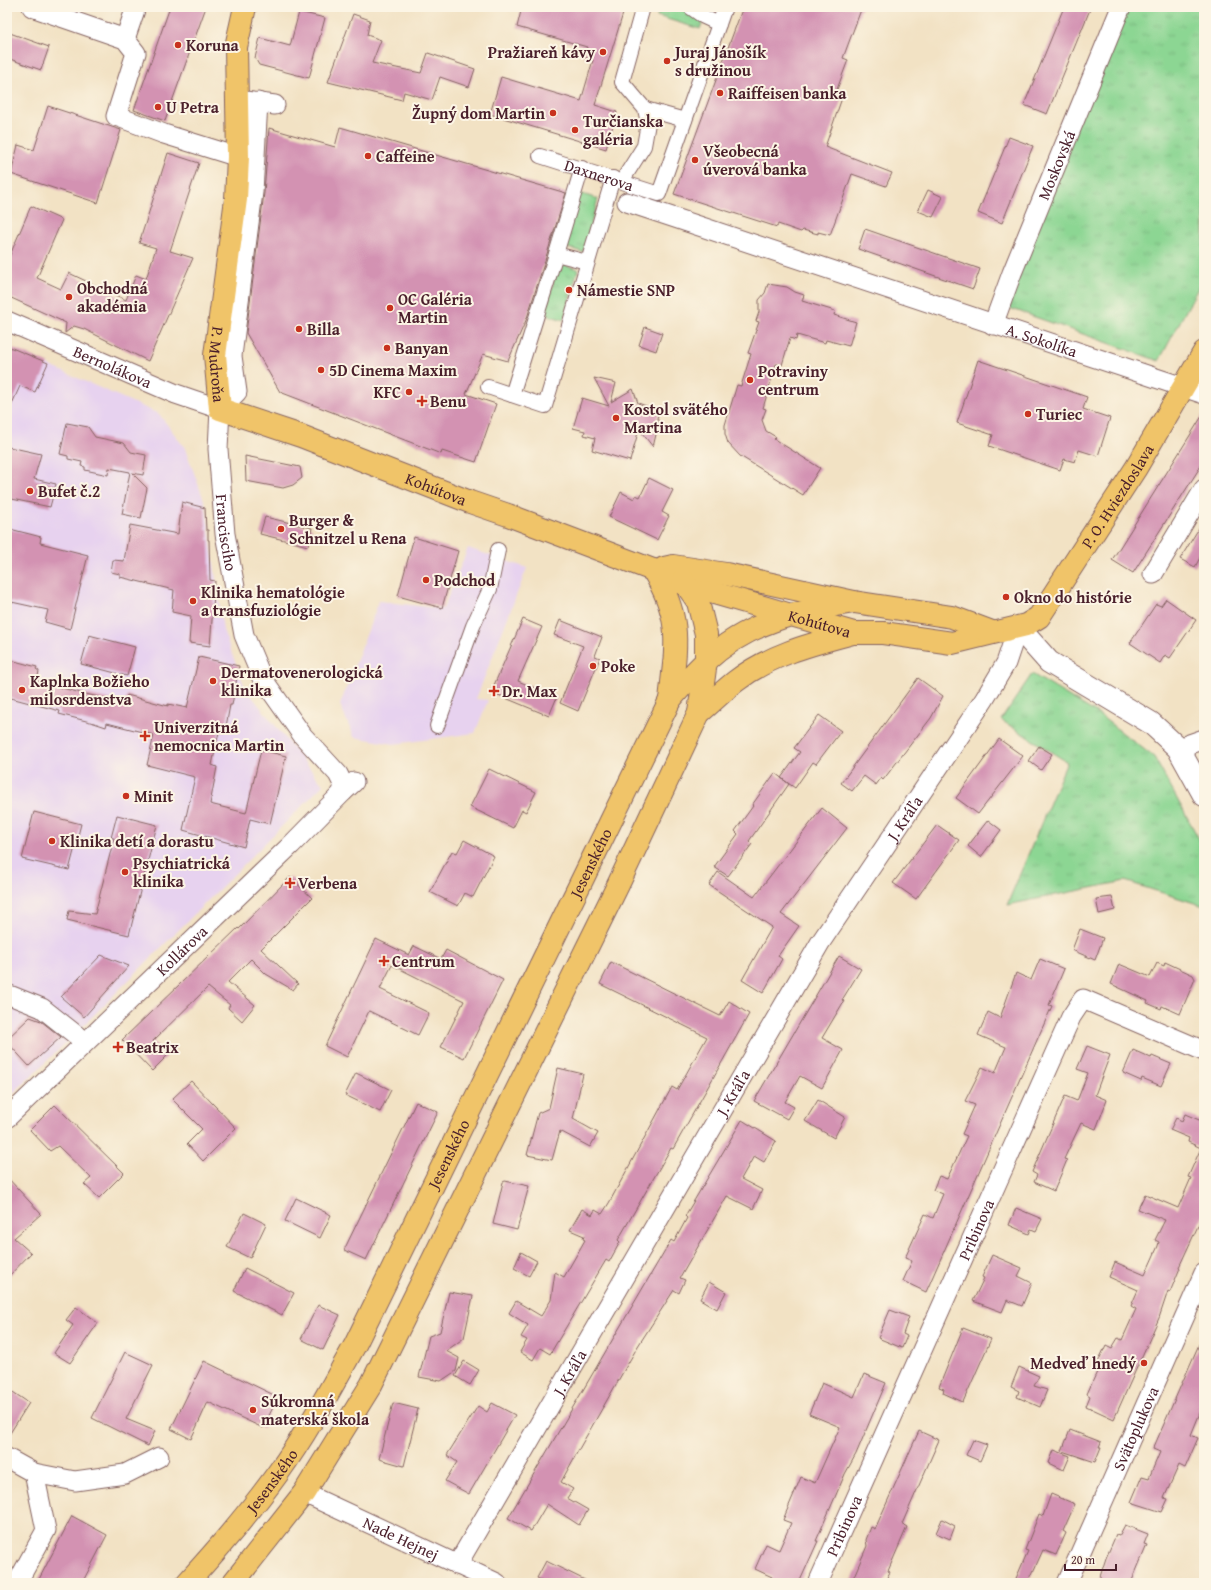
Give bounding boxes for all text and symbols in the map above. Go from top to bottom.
place label: Koruna [186,33,240,57]
marker: Koruna [173,40,183,50]
place label: Pražiareň kávy [488,40,596,64]
place label: Juraj Jánošík s družinou [672,40,767,82]
marker: Pražiareň kávy [598,47,608,57]
marker: Juraj Jánošík s družinou [662,56,672,66]
place label: Raiffeisen banka [728,81,847,105]
marker: Raiffeisen banka [715,88,725,98]
place label: U Petra [166,95,220,119]
place label: Župný dom Martin [412,101,546,125]
marker: U Petra [153,102,163,112]
marker: Župný dom Martin [548,108,558,118]
place label: Turčianska galéria [583,109,664,151]
marker: Turčianska galéria [570,125,580,135]
street label: Moskovská [1031,126,1081,204]
place label: Všeobecná úverová banka [703,139,808,181]
place label: Caffeine [376,144,435,168]
marker: Caffeine [363,151,373,161]
street label: Daxnerova [561,153,637,197]
marker: Všeobecná úverová banka [690,155,700,165]
place label: Obchodná akadémia [77,276,149,318]
place label: Námestie SNP [577,278,675,302]
marker: Námestie SNP [564,285,574,295]
place label: OC Galéria Martin [398,287,473,329]
marker: Obchodná akadémia [64,292,74,302]
marker: OC Galéria Martin [385,303,395,313]
place label: Billa [307,317,341,341]
street label: A. Sokolíka [1003,317,1081,363]
marker: Billa [294,324,304,334]
street label: P. Mudroňa [203,325,231,404]
place label: Banyan [395,336,449,360]
street label: Bernolákova [70,339,156,394]
marker: Banyan [382,343,392,353]
place label: 5D Cinema Maxim [329,358,457,382]
place label: Potraviny centrum [758,359,829,401]
marker: 5D Cinema Maxim [316,365,326,375]
marker: Potraviny centrum [745,375,755,385]
place label: KFC [374,380,401,404]
marker: KFC [404,387,414,397]
place label: Benu [430,389,467,413]
marker: Benu [417,396,427,406]
place label: Kostol svätého Martina [624,397,728,439]
place label: Turiec [1036,402,1083,426]
marker: Turiec [1023,409,1033,419]
marker: Kostol svätého Martina [611,413,621,423]
street label: P. O. Hviezdoslava [1075,439,1160,553]
street label: Kohútova [402,466,471,512]
place label: Bufet č.2 [38,479,100,503]
marker: Bufet č.2 [25,486,35,496]
street label: Francisciho [210,493,244,573]
place label: Burger & Schnitzel u Rena [289,508,407,550]
marker: Burger & Schnitzel u Rena [276,524,286,534]
place label: Podchod [434,568,496,592]
marker: Podchod [421,575,431,585]
place label: Klinika hematológie a transfuziológie [201,580,345,622]
place label: Okno do histórie [1014,585,1132,609]
marker: Okno do histórie [1001,592,1011,602]
marker: Klinika hematológie a transfuziológie [188,596,198,606]
street label: Kohútova [786,603,854,644]
place label: Poke [601,654,636,678]
place label: Dermatovenerologická klinika [221,660,384,702]
marker: Poke [588,661,598,671]
place label: Kaplnka Božieho milosrdenstva [30,669,150,711]
marker: Dermatovenerologická klinika [208,676,218,686]
place label: Dr. Max [502,679,558,703]
marker: Kaplnka Božieho milosrdenstva [17,685,27,695]
marker: Dr. Max [489,686,499,696]
place label: Univerzitná nemocnica Martin [154,715,285,757]
marker: Univerzitná nemocnica Martin [139,730,151,742]
place label: Minit [134,784,173,808]
street label: J. Kráľa [879,790,929,847]
marker: Minit [121,791,131,801]
street label: Jesenského [562,824,618,903]
place label: Klinika detí a dorastu [60,829,215,853]
marker: Klinika detí a dorastu [47,836,57,846]
place label: Psychiatrická klinika [133,851,231,893]
marker: Psychiatrická klinika [120,867,130,877]
place label: Verbena [298,871,358,895]
marker: Verbena [285,878,295,888]
street label: Kollárova [150,919,213,981]
place label: Centrum [392,949,455,973]
marker: Centrum [379,956,389,966]
place label: Beatrix [126,1035,179,1059]
marker: Beatrix [113,1042,123,1052]
street label: J. Kráľa [709,1065,756,1122]
street label: Jesenského [420,1115,475,1194]
street label: Pribinova [952,1195,1000,1264]
street label: J. Kráľa [545,1344,593,1402]
place label: Medveď hnedý [1030,1351,1137,1375]
marker: Medveď hnedý [1139,1358,1149,1368]
street label: Svätoplukova [1106,1382,1165,1474]
place label: Súkromná materská škola [261,1389,370,1431]
marker: Súkromná materská škola [248,1405,258,1415]
street label: Jesenského [239,1444,304,1520]
street label: Pribinova [820,1491,868,1560]
street label: Nade Hejnej [359,1510,443,1566]
scale bar [1065,1546,1116,1572]
text: 20 m [1071,1551,1095,1568]

